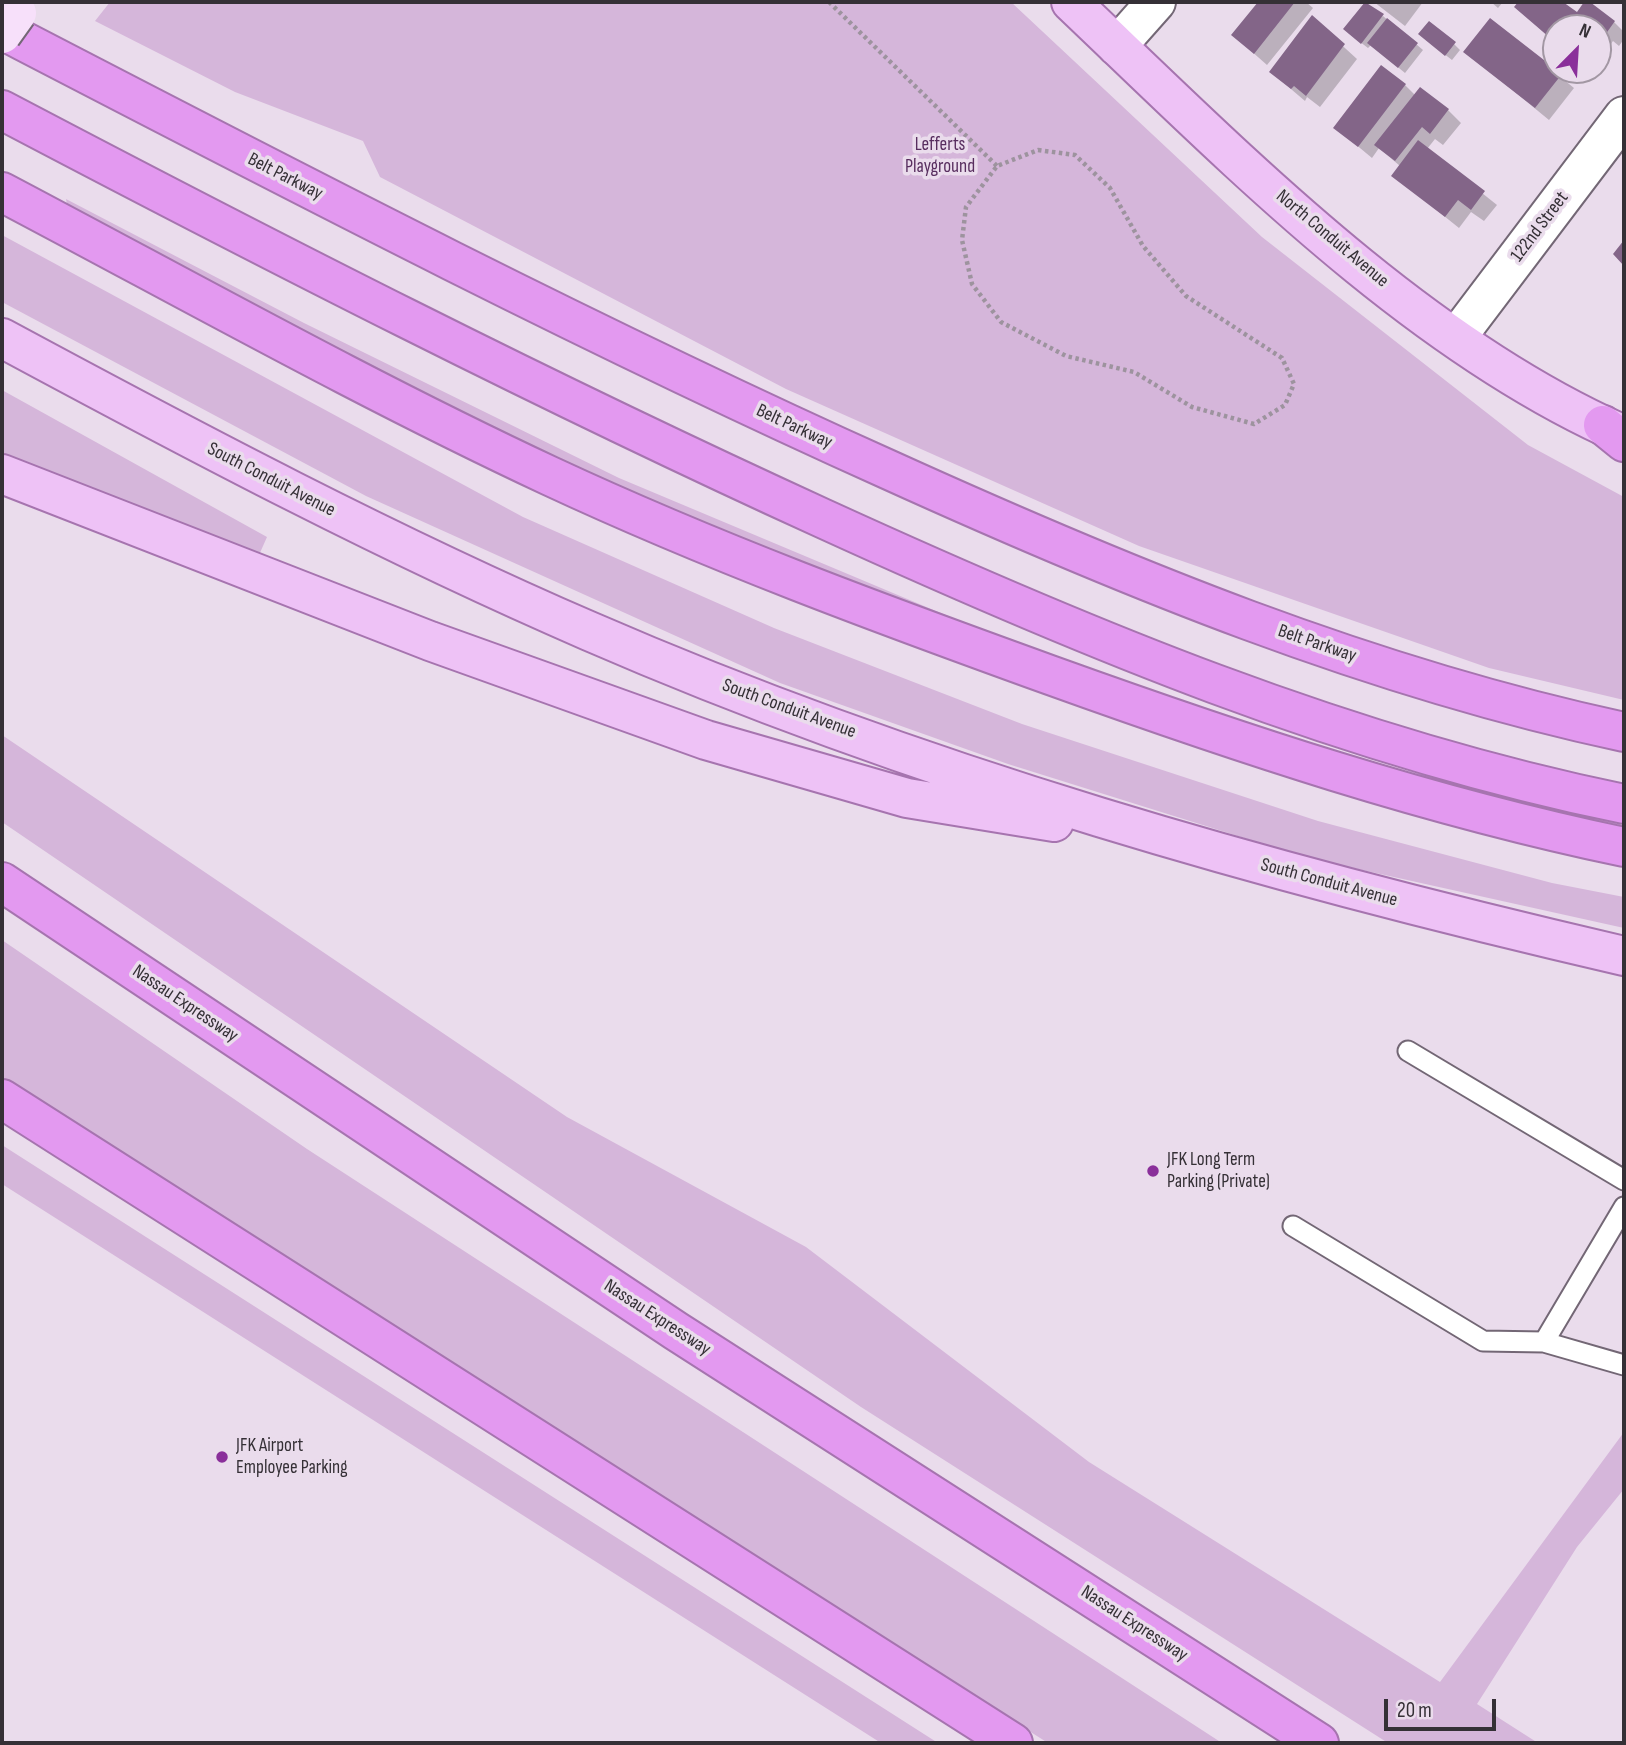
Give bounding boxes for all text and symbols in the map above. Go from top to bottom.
north arrow [1542,14,1612,84]
text: N [1576,19,1594,44]
park label: Lefferts Playground [905,134,975,178]
street label: Belt Parkway [244,148,326,206]
street label: North Conduit Avenue [1271,185,1393,293]
street label: 122nd Street [1506,188,1574,266]
street label: Belt Parkway [752,400,836,454]
street label: South Conduit Avenue [203,438,339,522]
street label: Belt Parkway [1275,620,1359,668]
street label: South Conduit Avenue [719,674,859,744]
street label: South Conduit Avenue [1258,854,1400,912]
street label: Nassau Expressway [128,960,242,1048]
place label: JFK Long Term Parking (Private) [1167,1149,1270,1193]
marker: JFK Long Term Parking (Private) [1145,1163,1161,1179]
street label: Nassau Expressway [599,1275,715,1361]
place label: JFK Airport Employee Parking [236,1435,348,1479]
marker: JFK Airport Employee Parking [214,1449,230,1465]
street label: Nassau Expressway [1076,1581,1192,1667]
scale bar [1388,1686,1500,1730]
text: 20 m [1397,1698,1432,1723]

